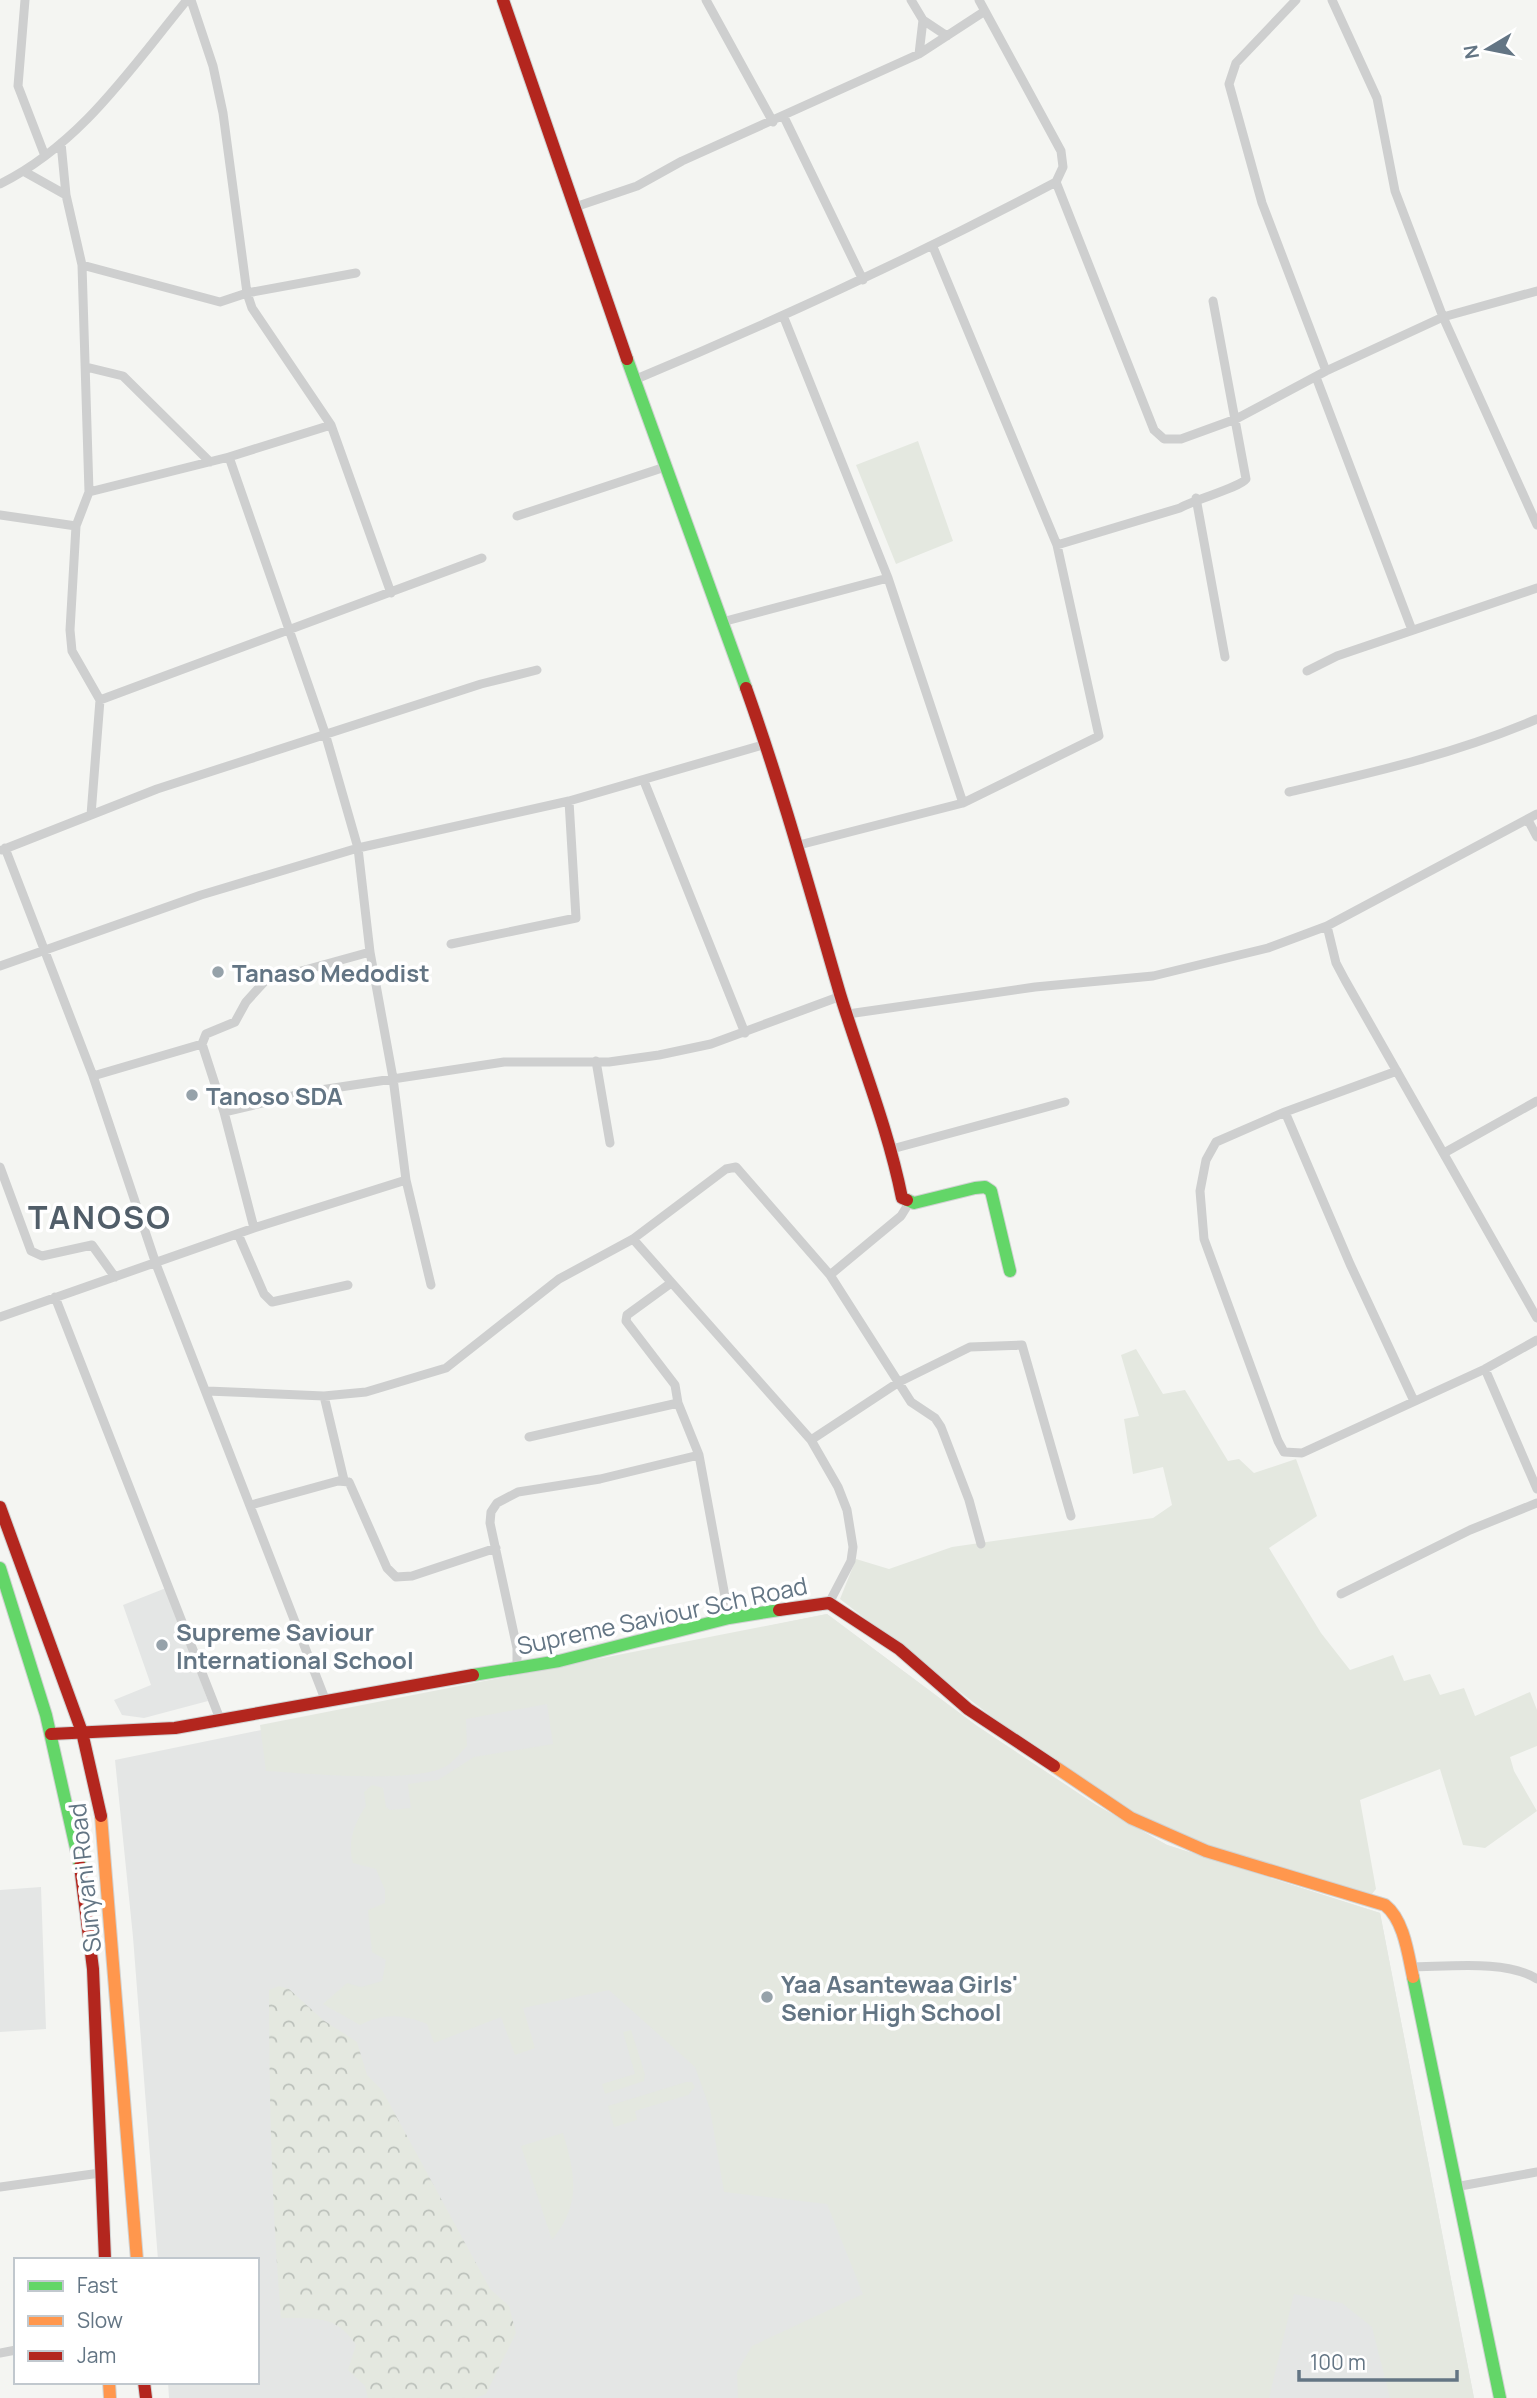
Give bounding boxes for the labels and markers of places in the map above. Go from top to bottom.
place label: Tanaso Medodist [232,956,430,989]
marker: Tanaso Medodist [210,964,226,980]
place label: Tanoso SDA [206,1079,343,1112]
marker: Tanoso SDA [184,1087,200,1103]
place label: Supreme Saviour International School [176,1615,414,1676]
marker: Supreme Saviour International School [154,1637,170,1653]
place label: Yaa Asantewaa Girls' Senior High School [781,1967,1018,2028]
marker: Yaa Asantewaa Girls' Senior High School [759,1989,775,2005]

